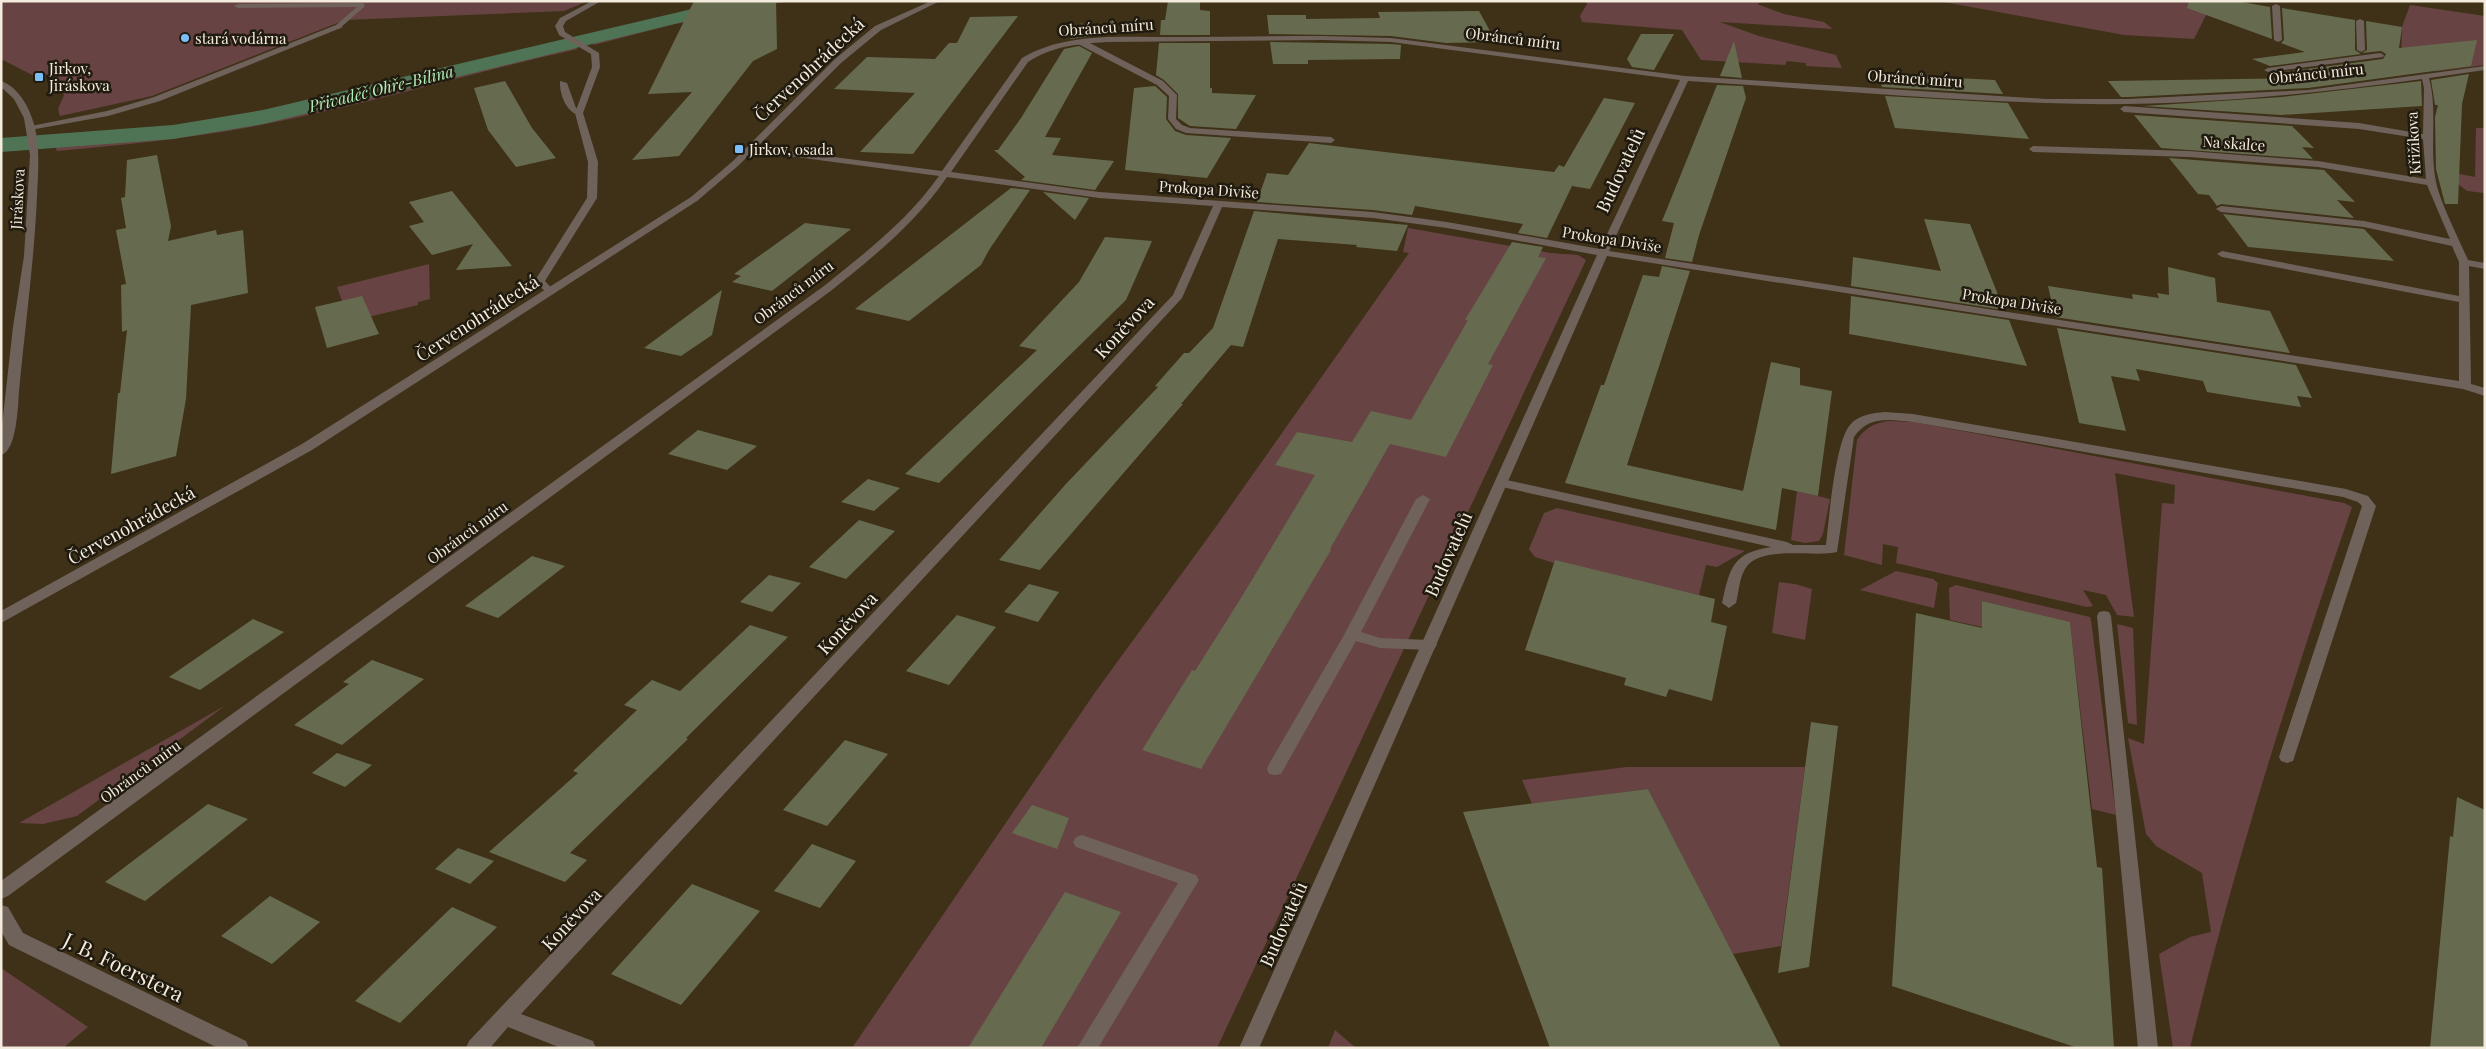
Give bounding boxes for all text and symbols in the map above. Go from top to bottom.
street label: Červenohrádecká [749,12,869,126]
street label: Obránců míru [1058,14,1155,40]
street label: Obránců míru [1464,22,1562,54]
place label: stará vodárna [195,28,287,48]
marker: stará vodárna [179,32,191,44]
place label: Jirkov, Jiráskova [48,58,110,95]
street label: Obránců míru [2267,58,2365,88]
water label: Přivaděč Ohře-Bílina [306,60,455,116]
street label: Obránců míru [1867,65,1964,91]
marker: Jirkov, Jiráskova [33,71,45,83]
street label: Křižíkova [2401,110,2425,175]
street label: Budovatelů [1590,123,1650,216]
street label: Na skalce [2202,131,2266,155]
place label: Jirkov, osada [748,139,834,159]
marker: Jirkov, osada [733,143,745,155]
street label: Jiráskova [5,168,29,231]
street label: Prokopa Diviše [1158,176,1260,202]
street label: Prokopa Diviše [1561,221,1663,257]
street label: Obránců míru [749,255,837,329]
street label: Červenohrádecká [411,269,543,367]
street label: Prokopa Diviše [1961,283,2063,319]
street label: Koněvova [1089,290,1159,364]
street label: Červenohrádecká [63,480,199,570]
street label: Obránců míru [422,496,512,568]
street label: Budovatelů [1419,507,1478,600]
street label: Koněvova [812,586,882,660]
street label: Obránců míru [95,735,185,807]
street label: Budovatelů [1254,877,1313,970]
street label: Koněvova [536,882,606,956]
street label: J. B. Foerstera [58,924,189,1007]

